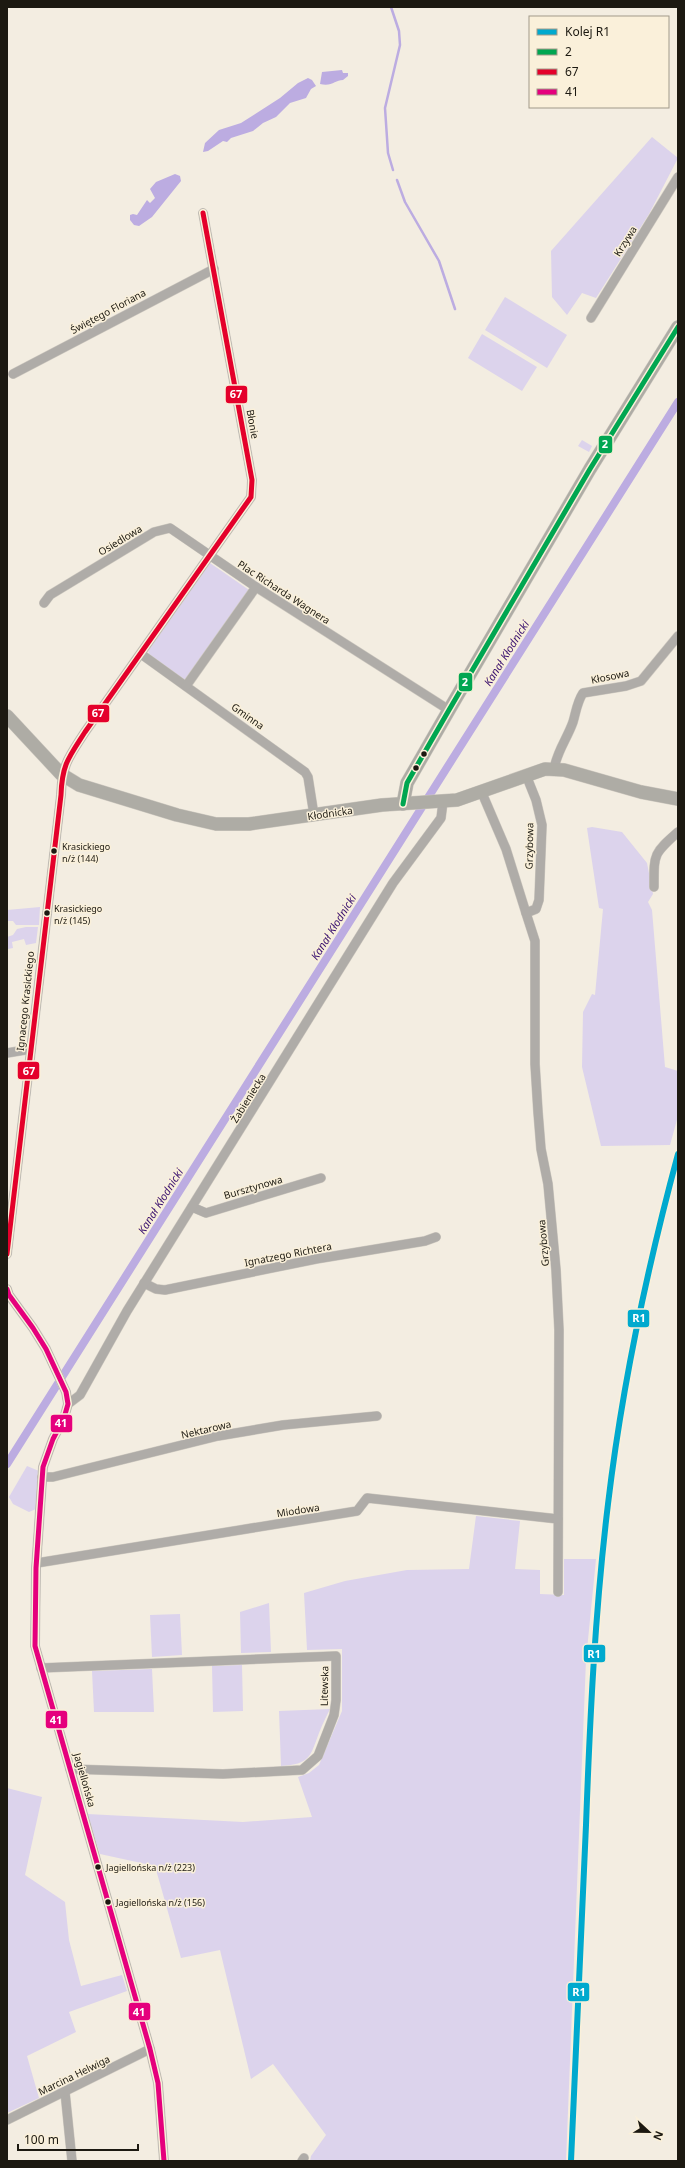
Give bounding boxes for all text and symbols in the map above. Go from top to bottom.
legend [529,16,669,108]
text: Kolej R1 [565,23,610,40]
text: 2 [565,43,572,60]
text: 67 [565,63,579,80]
text: 41 [565,83,579,100]
street label: Krzywa [610,223,640,259]
street label: Świętego Floriana [68,285,148,337]
line badge: 67 [225,385,248,404]
text: 67 [230,386,242,401]
street label: Błonie [244,408,263,440]
line badge: 2 [598,435,613,454]
text: 2 [602,436,608,451]
street label: Osiedlowa [95,521,145,559]
street label: Plac Richarda Wagnera [235,557,333,627]
water label: Kanał Kłodnicki [480,617,532,689]
street label: Kłosowa [590,665,630,687]
line badge: 2 [458,672,473,692]
text: 2 [462,674,468,689]
street label: Gminna [229,700,267,732]
line badge: 67 [87,704,110,723]
text: 67 [92,705,104,720]
unlabelled marker [419,749,429,759]
unlabelled marker [411,763,421,773]
street label: Kłodnicka [307,803,353,823]
street label: Grzybowa [522,823,536,869]
place label: Krasickiego n/ż (144) [62,840,110,865]
marker: Krasickiego n/ż (144) [49,846,59,856]
water label: Kanał Kłodnicki [307,891,359,963]
place label: Krasickiego n/ż (145) [54,902,102,927]
marker: Krasickiego n/ż (145) [42,908,52,918]
street label: Ignacego Krasickiego [13,950,37,1052]
line badge: 67 [17,1061,40,1080]
text: 67 [23,1063,35,1078]
street label: Żabieniecka [227,1071,269,1125]
water label: Kanał Kłodnicki [134,1165,186,1237]
street label: Bursztynowa [222,1172,284,1202]
street label: Grzybowa [534,1219,552,1267]
street label: Ignatzego Richtera [243,1239,333,1269]
line badge: R1 [627,1309,650,1328]
text: R1 [632,1310,646,1325]
line badge: 41 [50,1414,73,1433]
text: 41 [55,1415,67,1430]
street label: Nektarowa [180,1416,232,1442]
street label: Miodowa [276,1500,320,1520]
line badge: R1 [583,1644,606,1663]
text: R1 [587,1646,601,1661]
street label: Litewska [317,1666,331,1706]
line badge: 41 [45,1710,68,1729]
text: 41 [50,1712,62,1727]
street label: Jagiellońska [70,1750,99,1809]
place label: Jagiellońska n/ż (223) [105,1861,195,1874]
marker: Jagiellońska n/ż (223) [93,1862,103,1872]
place label: Jagiellońska n/ż (156) [115,1896,205,1909]
marker: Jagiellońska n/ż (156) [103,1897,113,1907]
line badge: R1 [567,1982,590,2002]
text: R1 [572,1984,586,1999]
line badge: 41 [128,2002,151,2021]
text: 41 [133,2004,145,2019]
street label: Marcina Helwiga [36,2052,112,2098]
north arrow [629,2112,669,2152]
scale bar [18,2126,138,2152]
text: N [650,2129,667,2143]
text: 100 m [24,2131,59,2148]

